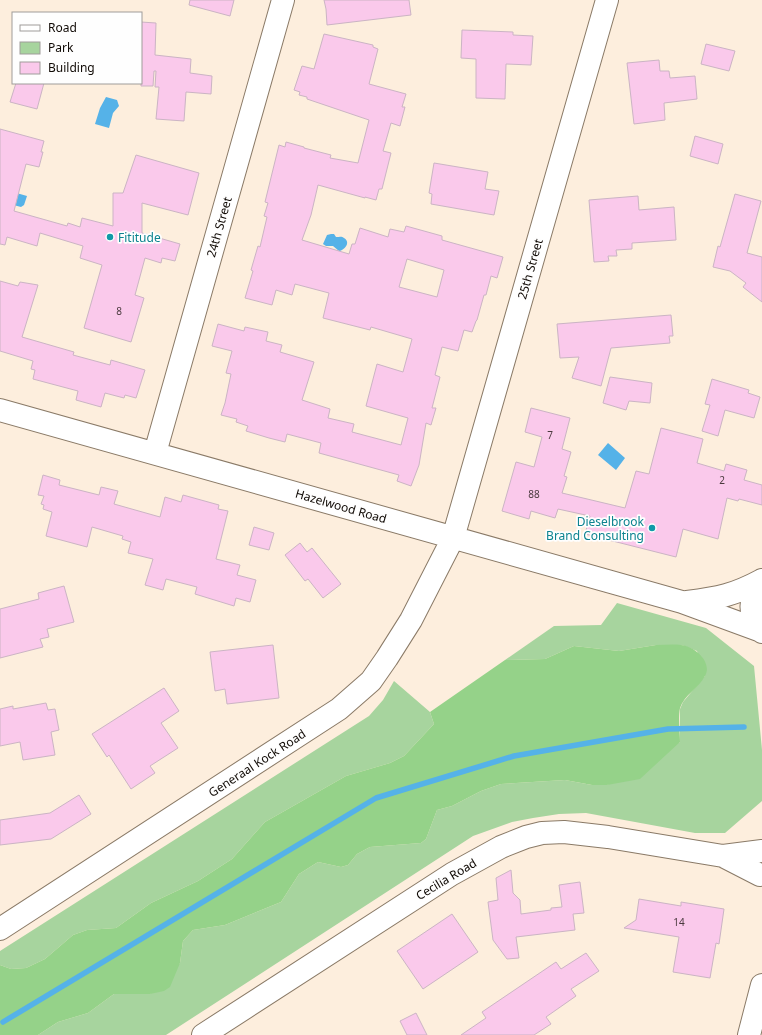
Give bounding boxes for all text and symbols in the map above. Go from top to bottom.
legend [12,12,142,84]
text: Road [48,19,77,36]
text: Park [48,39,74,56]
text: Building [48,59,95,76]
street label: 24th Street [202,194,236,259]
place label: Fititude [118,229,161,246]
marker: Fititude [105,232,115,242]
street label: 25th Street [513,236,547,301]
house number: 8 [116,304,122,318]
house number: 7 [547,428,553,442]
house number: 2 [719,473,725,487]
street label: Hazelwood Road [293,485,389,527]
house number: 88 [528,487,540,501]
place label: Dieselbrook Brand Consulting [546,513,645,544]
marker: Dieselbrook Brand Consulting [647,523,657,533]
street label: Generaal Kock Road [205,725,309,801]
street label: Cecilia Road [412,854,480,904]
house number: 14 [673,915,685,929]

